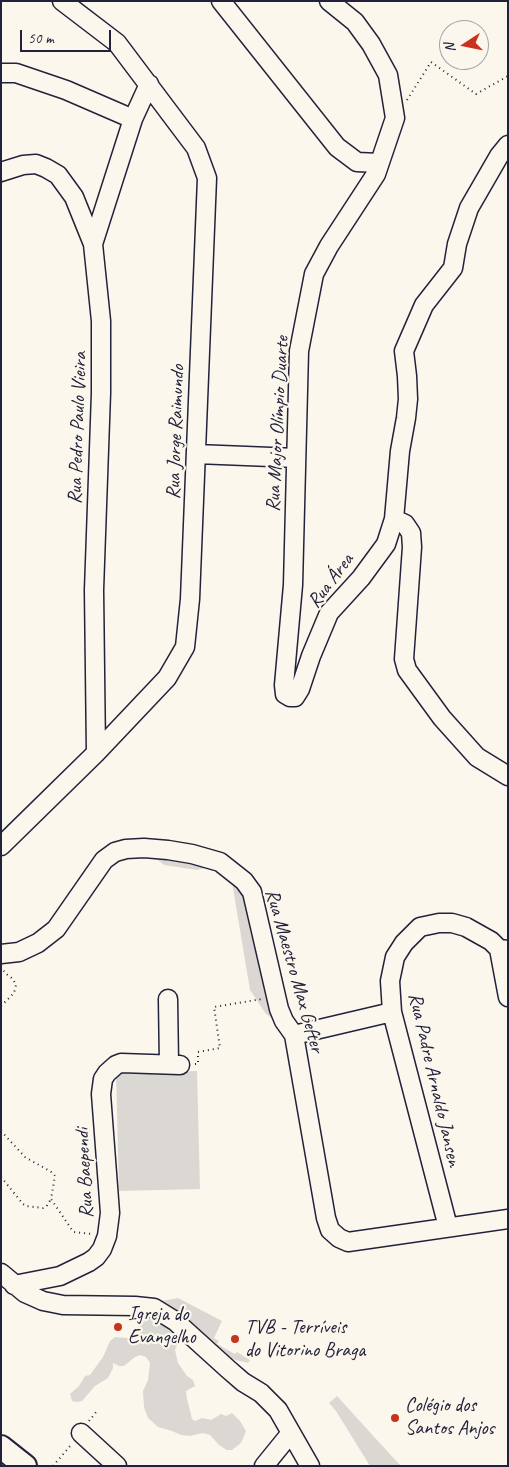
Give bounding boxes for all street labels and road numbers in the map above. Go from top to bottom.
street label: Rua Major Olímpio Duarte [261,336,295,512]
street label: Rua Pedro Paulo Vieira [63,351,93,505]
street label: Rua Jorge Raimundo [162,364,190,500]
street label: Rua Área [303,549,359,613]
street label: Rua Maestro Max Gefter [259,886,329,1056]
street label: Rua Padre Arnaldo Jansen [402,991,466,1169]
street label: Rua Baependi [71,1127,99,1219]

